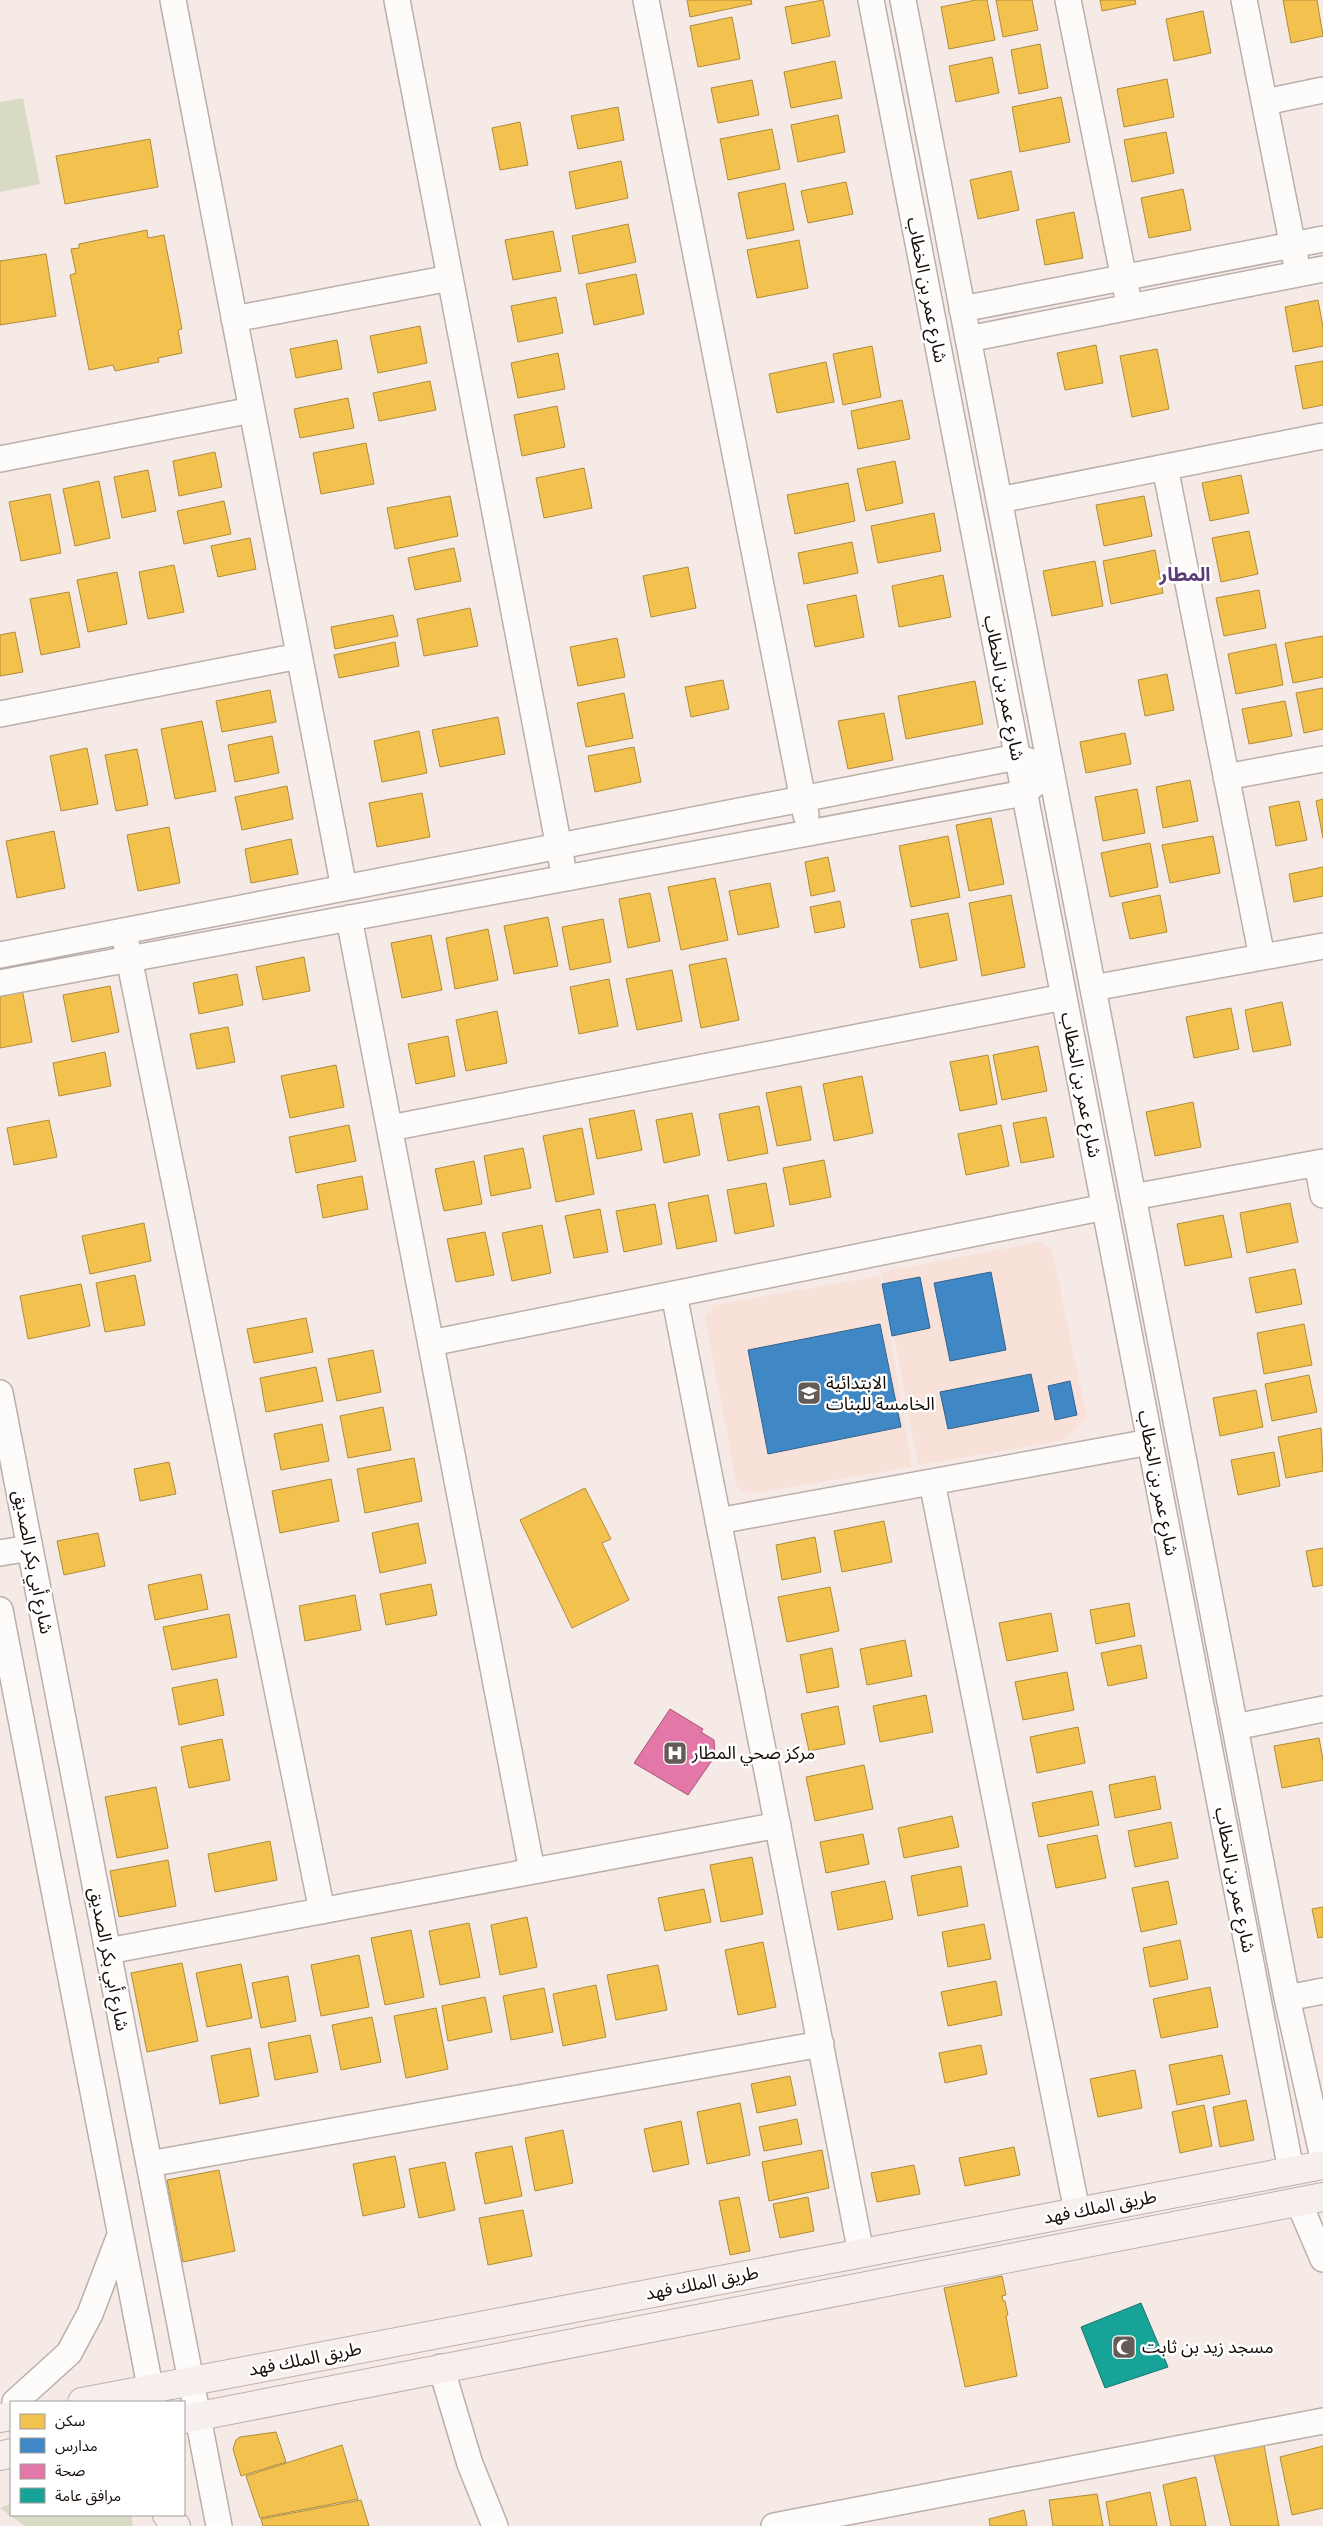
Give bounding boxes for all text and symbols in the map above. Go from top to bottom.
street label: شارع عمر بن الخطاب [899,215,955,365]
district label: المطار [1159,559,1210,588]
street label: شارع عمر بن الخطاب [976,613,1032,763]
street label: شارع عمر بن الخطاب [1053,1010,1109,1160]
place label: الابتدائية الخامسة للبنات [826,1369,935,1417]
school or university icon: الابتدائية الخامسة للبنات [796,1380,822,1406]
street label: شارع عمر بن الخطاب [1130,1408,1186,1558]
street label: شارع أبي بكر الصديق [5,1488,61,1636]
place label: مركز صحي المطار [691,1739,815,1766]
hospital icon: مركز صحي المطار [662,1740,688,1766]
street label: شارع عمر بن الخطاب [1207,1805,1263,1955]
street label: شارع أبي بكر الصديق [81,1885,137,2033]
street label: طريق الملك فهد [1041,2182,1159,2231]
street label: طريق الملك فهد [643,2258,761,2307]
place label: مسجد زيد بن ثابت [1142,2333,1274,2360]
street label: طريق الملك فهد [246,2334,364,2383]
mosque icon: مسجد زيد بن ثابت [1111,2334,1137,2360]
legend [10,2401,185,2516]
text: سكن [55,2409,86,2432]
text: مدارس [55,2434,98,2457]
text: صحة [55,2459,85,2482]
text: مرافق عامة [55,2484,121,2507]

